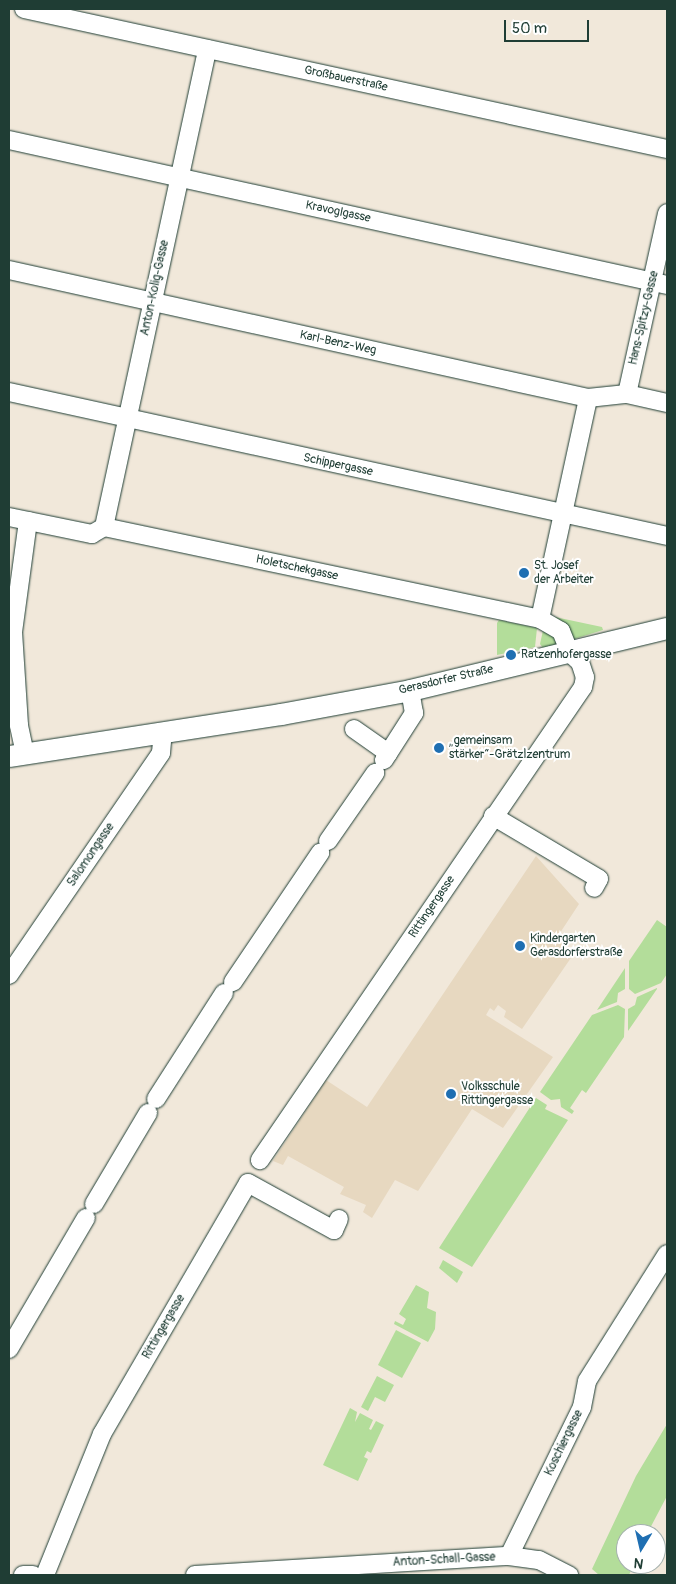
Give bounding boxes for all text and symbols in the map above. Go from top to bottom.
scale bar [506,10,591,42]
text: 50 m [512,19,547,38]
street label: Großbauerstraße [303,63,389,95]
street label: Kravoglgasse [304,198,372,226]
street label: Anton-Kolig-Gasse [138,239,172,337]
street label: Hans-Spitzy-Gasse [626,270,662,366]
street label: Karl-Benz-Weg [298,328,378,358]
street label: Schippergasse [302,451,374,479]
street label: Holetschekgasse [254,552,340,584]
place label: St. Josef der Arbeiter [534,559,594,587]
marker: St. Josef der Arbeiter [518,567,530,579]
place label: Ratzenhofergasse [521,648,611,662]
marker: Ratzenhofergasse [505,649,517,661]
street label: Gerasdorfer Straße [397,662,495,698]
place label: „gemeinsam stärker“-Grätzlzentrum [449,734,570,762]
marker: „gemeinsam stärker“-Grätzlzentrum [433,742,445,754]
street label: Salomongasse [64,820,118,890]
street label: Rittingergasse [406,873,458,941]
place label: Kindergarten Gerasdorferstraße [530,932,622,960]
marker: Kindergarten Gerasdorferstraße [514,940,526,952]
place label: Volksschule Rittingergasse [461,1080,533,1108]
marker: Volksschule Rittingergasse [445,1088,457,1100]
street label: Rittingergasse [140,1292,188,1362]
street label: Koschiergasse [542,1408,586,1478]
north arrow [616,1524,666,1574]
street label: Anton-Schall-Gasse [392,1550,496,1570]
text: N [633,1554,645,1572]

